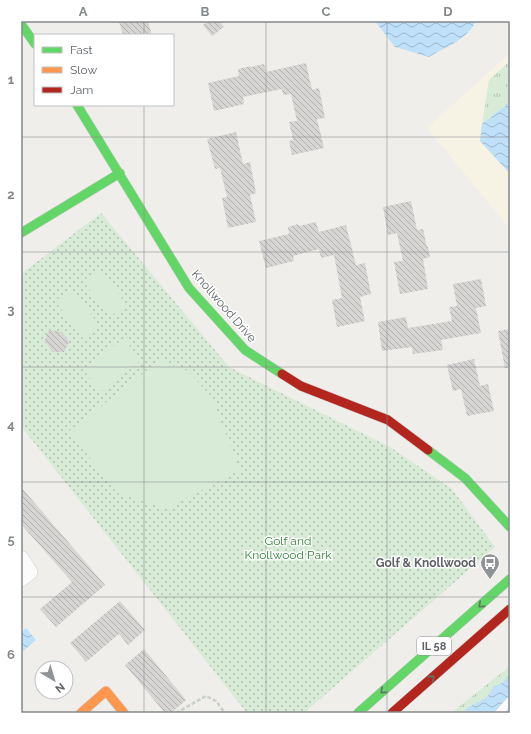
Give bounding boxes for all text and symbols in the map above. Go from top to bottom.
text: A [79,4,88,19]
text: B [201,4,210,19]
text: C [322,4,331,19]
text: D [443,4,453,19]
legend [34,34,174,106]
text: Fast [70,43,93,57]
text: Slow [70,63,97,77]
text: 1 [8,72,15,87]
text: Jam [70,83,93,97]
text: 2 [7,187,15,202]
street label: Knollwood Drive [189,267,259,345]
text: 3 [7,302,15,317]
text: 4 [7,417,15,432]
text: 5 [7,532,15,547]
park label: Golf and Knollwood Park [244,534,332,562]
bus stop icon: Golf & Knollwood [479,552,501,580]
place label: Golf & Knollwood [376,556,476,570]
one-way arrow [478,600,485,607]
road number: IL 58 [417,637,451,655]
text: 6 [7,647,15,662]
north arrow [34,660,74,700]
one-way arrow [427,675,435,683]
text: N [53,680,67,695]
one-way arrow [380,686,388,693]

